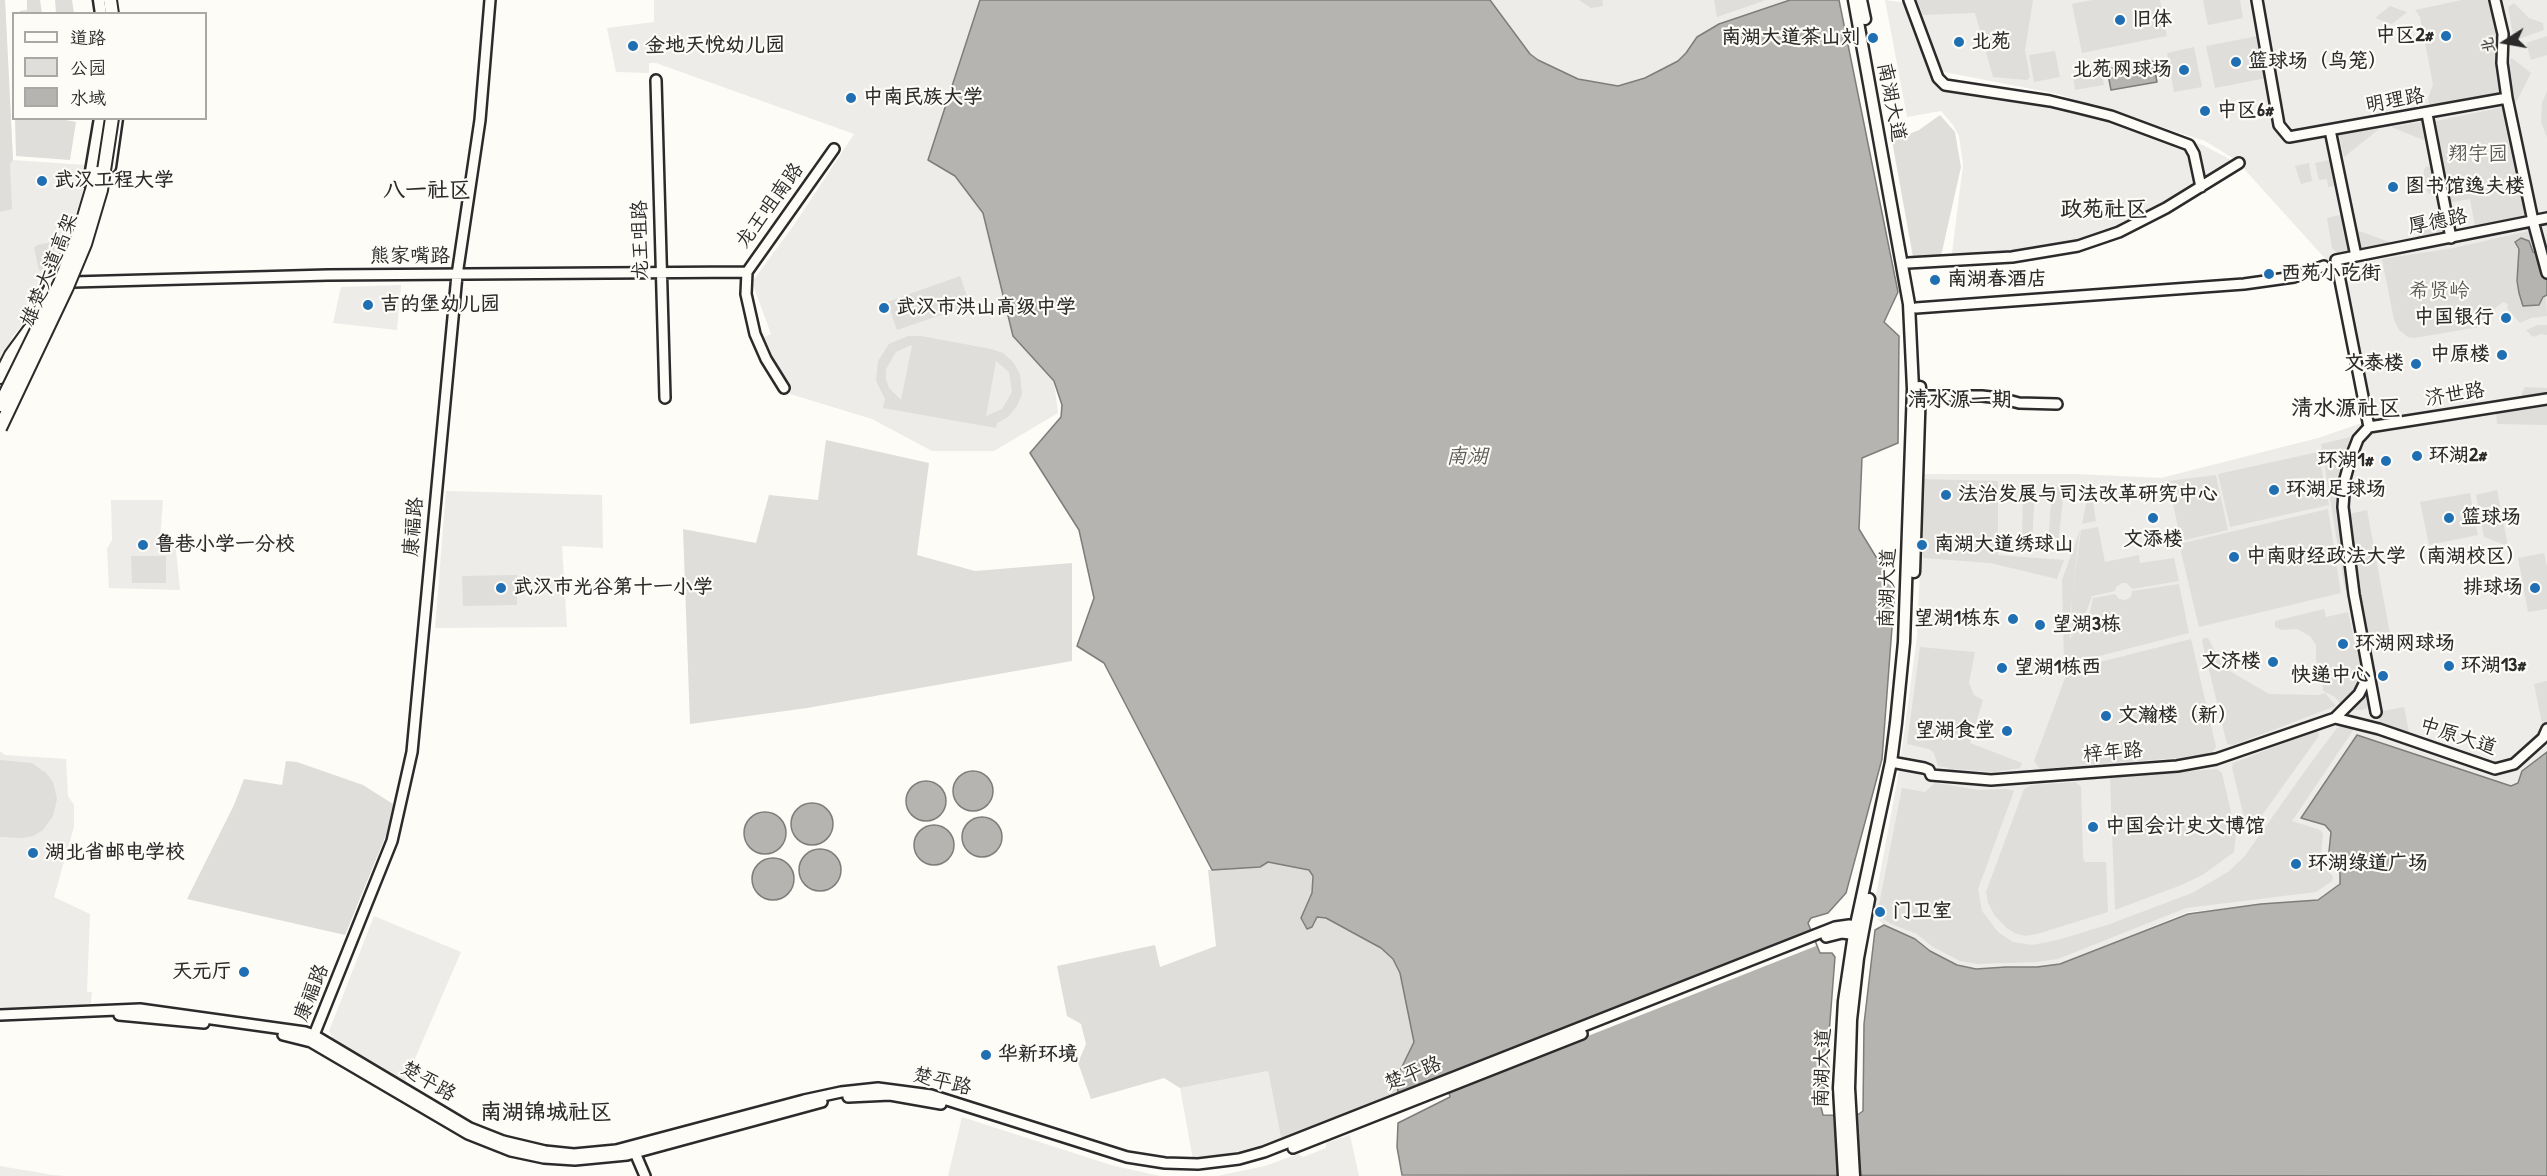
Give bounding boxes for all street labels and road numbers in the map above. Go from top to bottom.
street label: 南湖大道 [1872,60,1910,144]
street label: 明理路 [2363,84,2427,118]
street label: 龙王咀南路 [731,158,809,254]
street label: 龙王咀路 [628,200,654,280]
street label: 厚德路 [2406,204,2470,240]
street label: 雄楚大道高架 [16,210,84,330]
street label: 熊家嘴路 [370,245,450,269]
street label: 济世路 [2423,378,2487,412]
street label: 康福路 [399,496,429,558]
street label: 南湖大道 [1875,548,1901,628]
street label: 中原大道 [2416,713,2500,761]
street label: 梓年路 [2082,738,2144,768]
street label: 康福路 [290,961,334,1025]
street label: 南湖大道 [1810,1028,1836,1108]
street label: 楚平路 [1381,1052,1445,1096]
street label: 楚平路 [396,1057,460,1107]
street label: 楚平路 [910,1063,974,1101]

